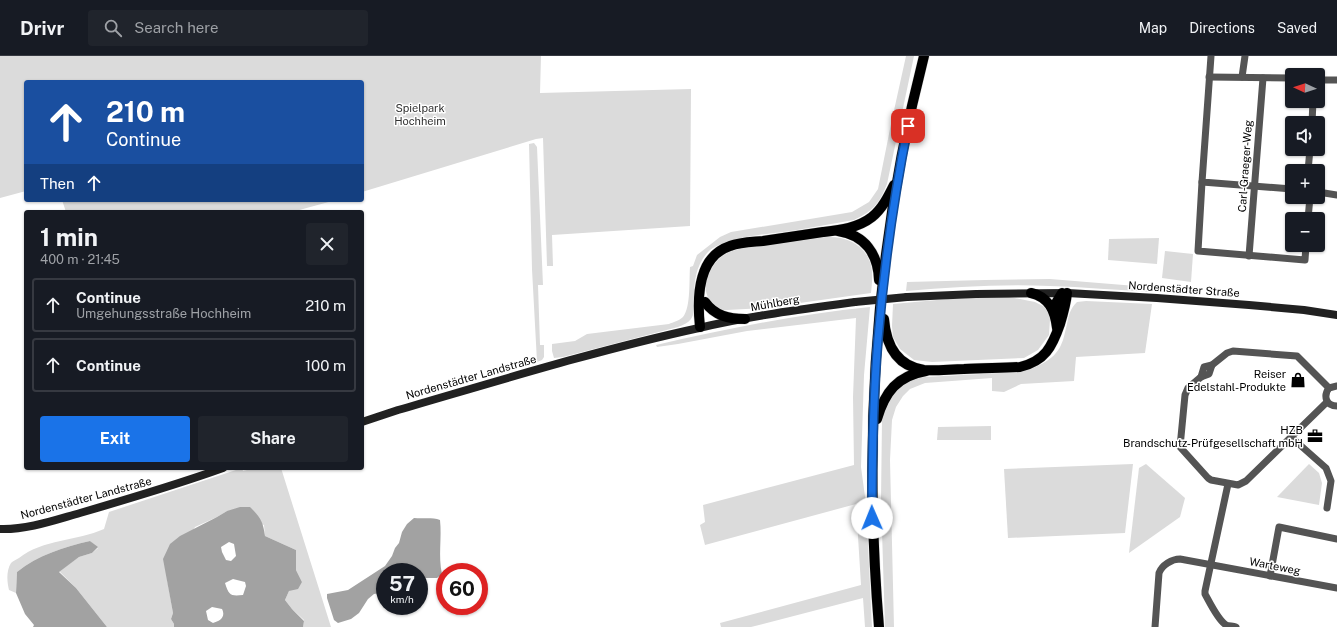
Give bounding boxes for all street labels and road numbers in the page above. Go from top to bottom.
street label: Carl-Graeger-Weg [1236,119,1254,213]
street label: Nordenstädter Straße [1128,279,1240,299]
street label: Mühlberg [750,293,801,313]
street label: Nordenstädter Landstraße [404,353,538,401]
street label: Nordenstädter Landstraße [19,475,153,521]
street label: Warteweg [1248,555,1302,577]

